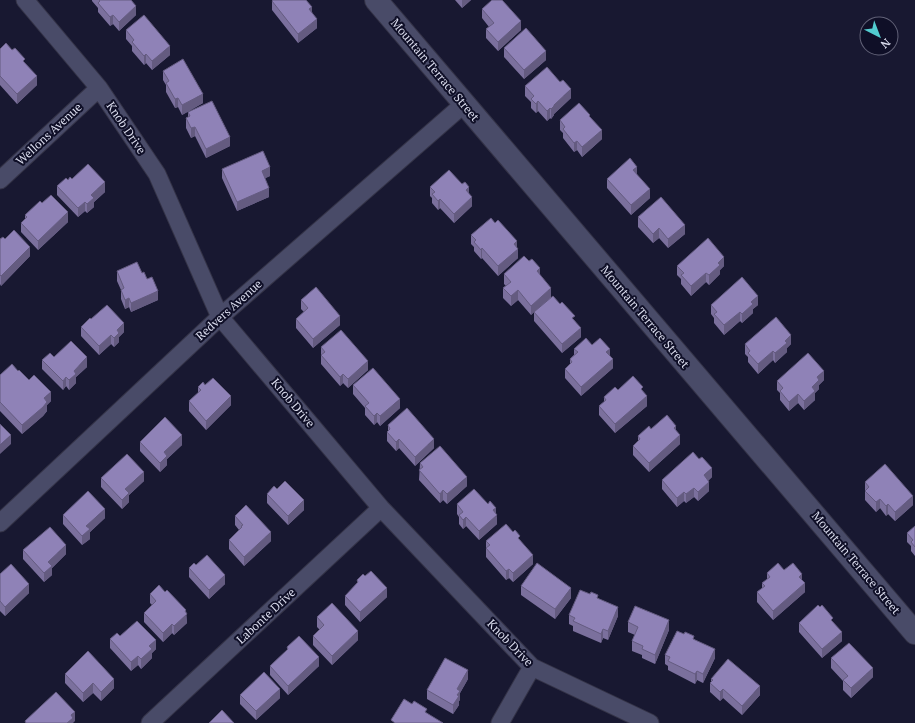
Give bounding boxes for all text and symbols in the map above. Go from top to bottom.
street label: Mountain Terrace Street [388,15,483,125]
north arrow [859,16,899,56]
text: N [877,35,893,52]
street label: Wellons Avenue [13,99,85,168]
street label: Knob Drive [104,99,149,157]
street label: Mountain Terrace Street [598,262,693,372]
street label: Redvers Avenue [193,276,265,343]
street label: Knob Drive [268,375,318,430]
street label: Mountain Terrace Street [809,508,904,618]
street label: Labonte Drive [233,585,298,647]
street label: Knob Drive [484,616,536,669]

